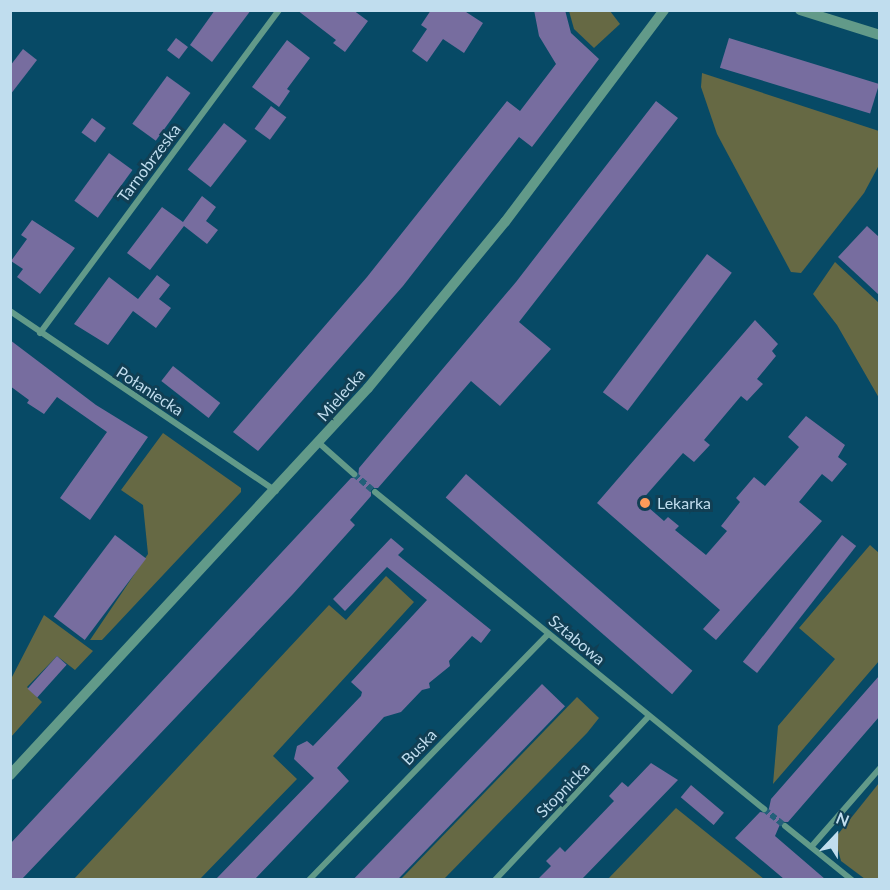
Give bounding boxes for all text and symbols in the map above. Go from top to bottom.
street label: Tarnobrzeska [113,120,185,206]
street label: Połaniecka [113,362,187,420]
street label: Mielecka [313,365,369,425]
place label: Lekarka [657,493,711,513]
marker: Lekarka [638,496,652,510]
street label: Sztabowa [545,611,609,669]
street label: Buska [397,725,441,769]
street label: Stopnicka [532,759,594,821]
north arrow [806,806,866,866]
text: N [834,808,852,830]

